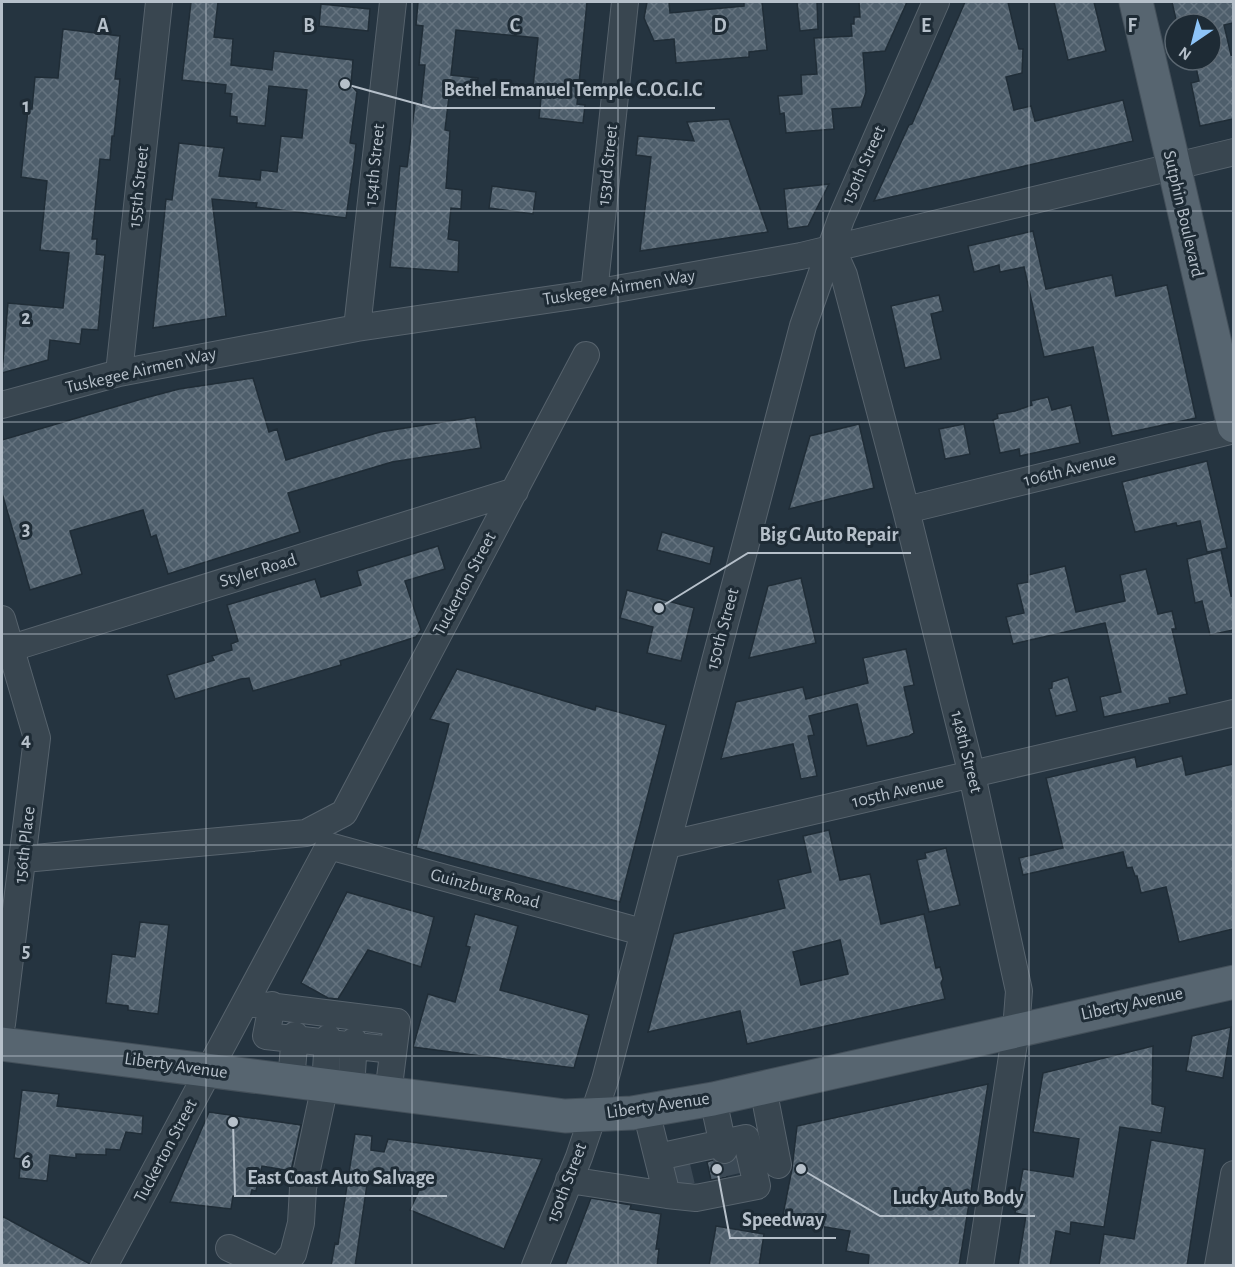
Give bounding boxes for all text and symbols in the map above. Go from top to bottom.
north arrow [1163,12,1223,72]
text: A [97,16,109,36]
text: B [303,16,315,36]
text: C [510,16,521,36]
text: D [713,16,727,36]
text: E [921,16,931,36]
text: F [1127,16,1137,36]
text: N [1176,44,1194,63]
callout: Bethel Emanuel Temple C.O.G.I.C [432,70,715,108]
text: Bethel Emanuel Temple C.O.G.I.C [444,80,703,100]
text: 1 [22,96,30,116]
street label: 154th Street [362,123,388,207]
street label: 153rd Street [595,123,621,207]
street label: 150th Street [839,123,889,207]
street label: 155th Street [126,145,152,229]
street label: Sutphin Boulevard [1160,149,1206,279]
street label: Tuskegee Airmen Way [541,267,697,309]
text: 2 [21,308,31,328]
street label: Tuskegee Airmen Way [64,345,218,397]
street label: 106th Avenue [1022,450,1118,490]
callout: Big G Auto Repair [748,515,911,553]
text: 3 [22,519,30,539]
text: Big G Auto Repair [759,525,899,545]
street label: Tuckerton Street [430,529,500,639]
street label: Styler Road [217,551,299,591]
street label: 150th Street [703,586,743,672]
street label: 148th Street [947,709,985,795]
text: 4 [21,730,31,750]
street label: 105th Avenue [850,773,946,811]
street label: 156th Place [11,805,39,885]
street label: Guinzburg Road [428,866,542,912]
text: 5 [22,941,30,961]
street label: Liberty Avenue [1079,984,1185,1024]
street label: Liberty Avenue [123,1050,229,1082]
street label: Liberty Avenue [605,1090,711,1122]
street label: Tuckerton Street [131,1096,201,1206]
street label: 150th Street [544,1140,590,1225]
text: 6 [21,1152,31,1172]
callout: East Coast Auto Salvage [235,1158,447,1196]
text: East Coast Auto Salvage [247,1168,435,1188]
callout: Lucky Auto Body [880,1178,1035,1216]
text: Lucky Auto Body [893,1188,1024,1208]
callout: Speedway [730,1200,836,1238]
text: Speedway [742,1210,824,1230]

